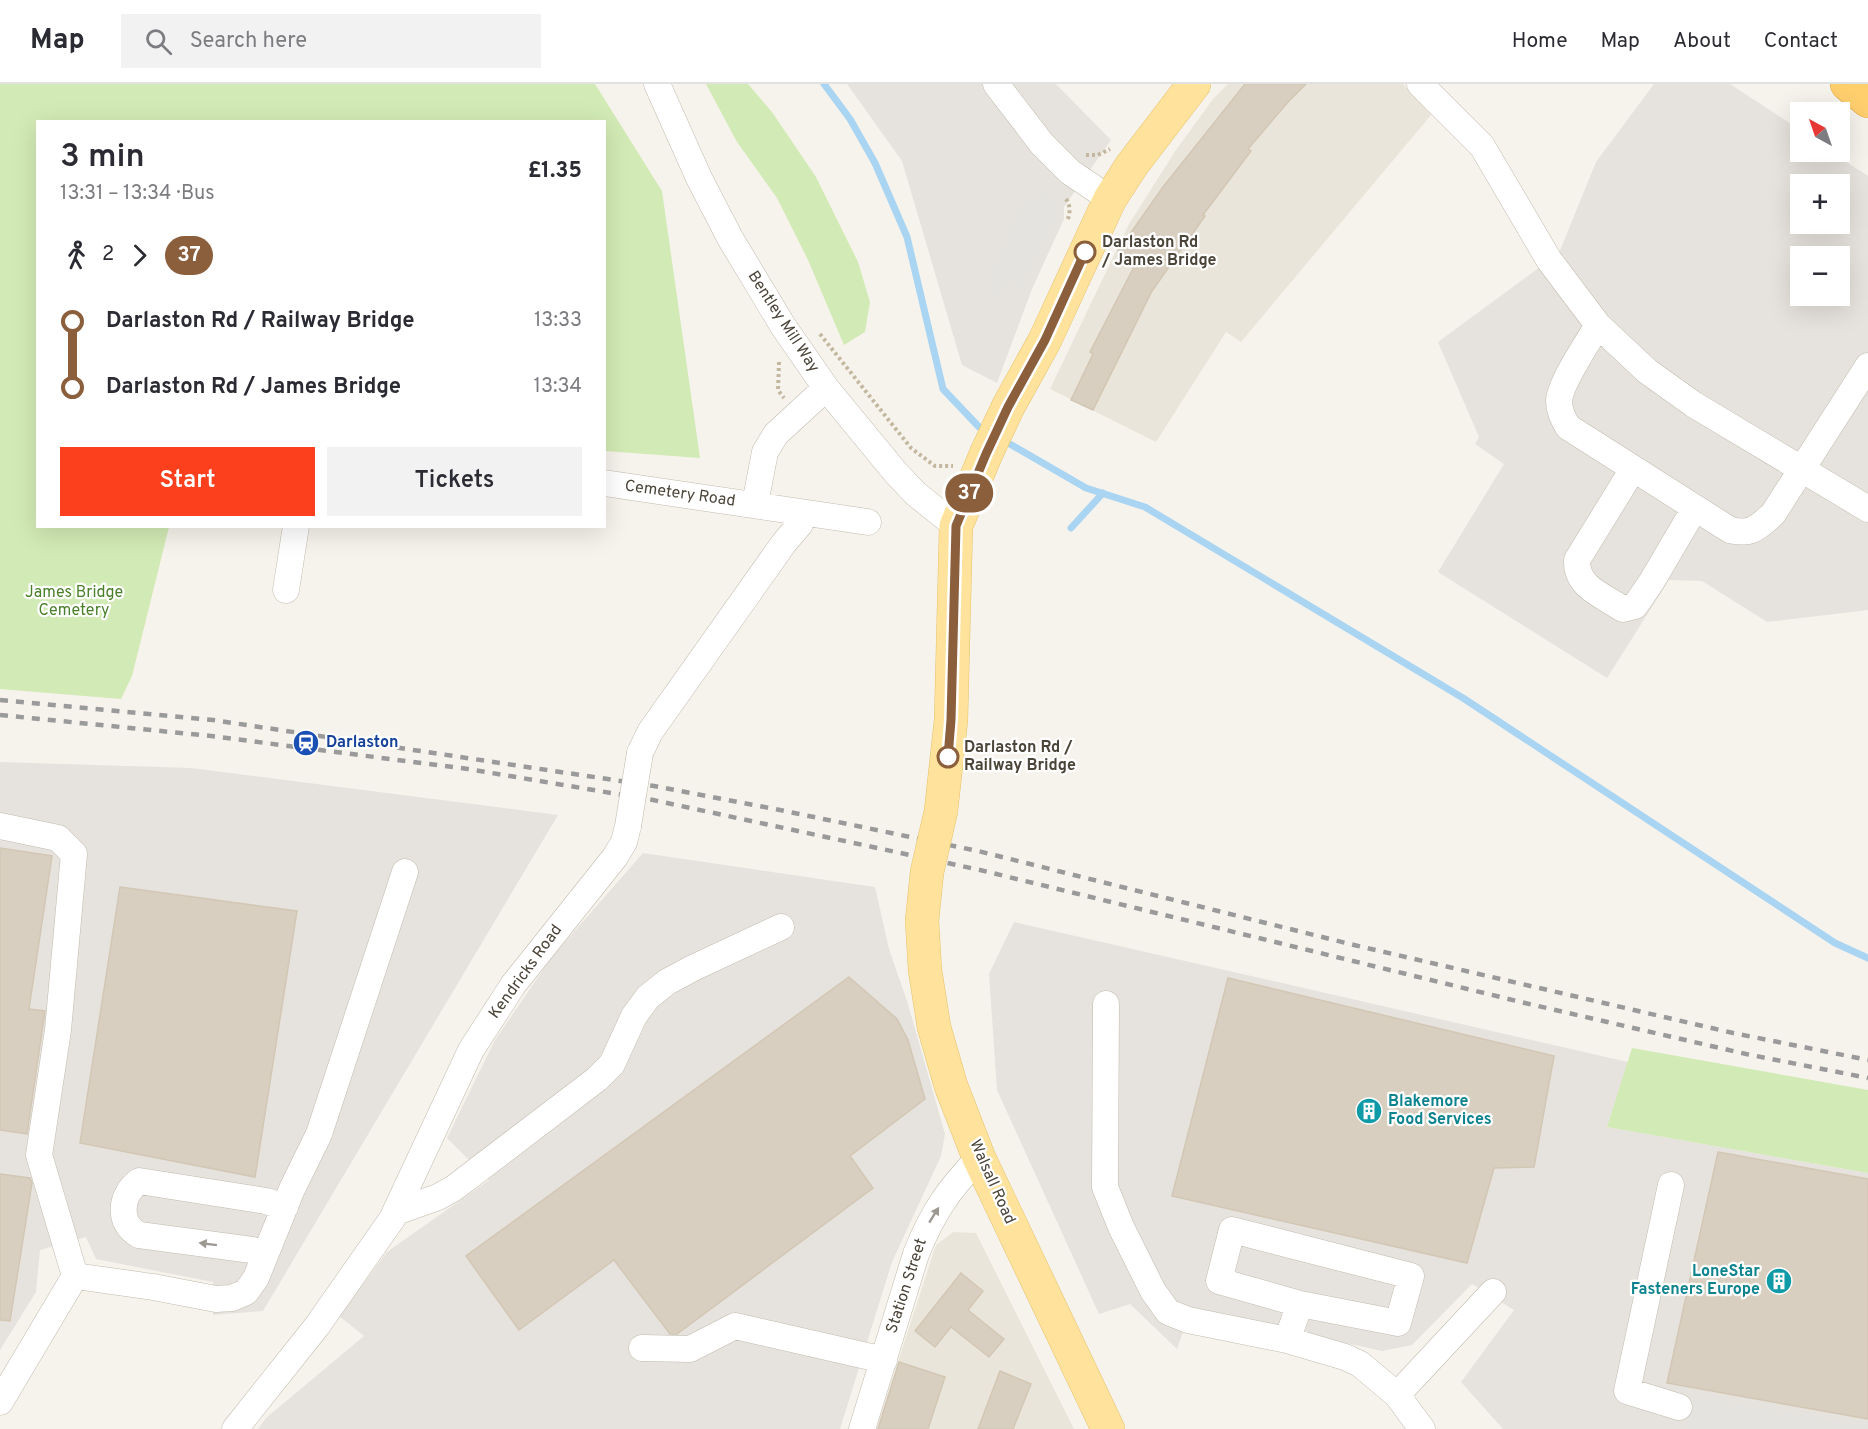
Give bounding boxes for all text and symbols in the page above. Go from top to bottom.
search box [121,14,541,68]
text: Map [30,23,85,59]
icon: search [142,25,175,58]
text: Search here [190,28,307,55]
text: Home [1512,28,1568,55]
text: Map [1601,28,1640,55]
text: About [1673,28,1731,55]
text: Contact [1764,28,1838,55]
north arrow [1790,102,1850,162]
map controls [1790,102,1850,306]
text: 3 min [60,137,145,179]
text: £1.35 [528,158,582,185]
button: + [1790,174,1850,234]
text: 13:31 – 13:34 · Bus [60,181,215,207]
place label: Darlaston Rd / James Bridge [1101,233,1216,271]
icon: walk [60,239,93,272]
icon: forward [123,239,156,272]
marker: Darlaston Rd / James Bridge [1074,241,1096,263]
text: 2 [102,242,114,268]
text: 37 [177,242,201,269]
button: − [1790,246,1850,306]
street label: Bentley Mill Way [743,267,823,377]
text: Darlaston Rd / Railway Bridge [106,308,415,335]
text: 13:33 [534,308,582,334]
text: Darlaston Rd / James Bridge [106,374,401,401]
text: 13:34 [534,374,582,400]
button: Start [60,447,315,516]
button: Tickets [327,447,582,516]
line badge: 37 [942,474,996,512]
street label: Cemetery Road [623,476,737,512]
text: 37 [957,480,981,507]
park label: James Bridge Cemetery [25,583,123,621]
station icon: Darlaston [291,728,321,758]
place label: Darlaston [326,733,398,753]
place label: Darlaston Rd / Railway Bridge [964,738,1076,776]
marker: Darlaston Rd / Railway Bridge [937,746,959,768]
street label: Kendricks Road [485,921,567,1023]
place label: Blakemore Food Services [1388,1092,1492,1130]
building icon: Blakemore Food Services [1354,1096,1384,1126]
street label: Walsall Road [964,1137,1020,1227]
one-way arrow [929,1207,940,1223]
street label: Station Street [882,1236,932,1336]
one-way arrow [198,1239,217,1249]
place label: LoneStar Fasteners Europe [1631,1262,1760,1300]
building icon: LoneStar Fasteners Europe [1764,1266,1794,1296]

